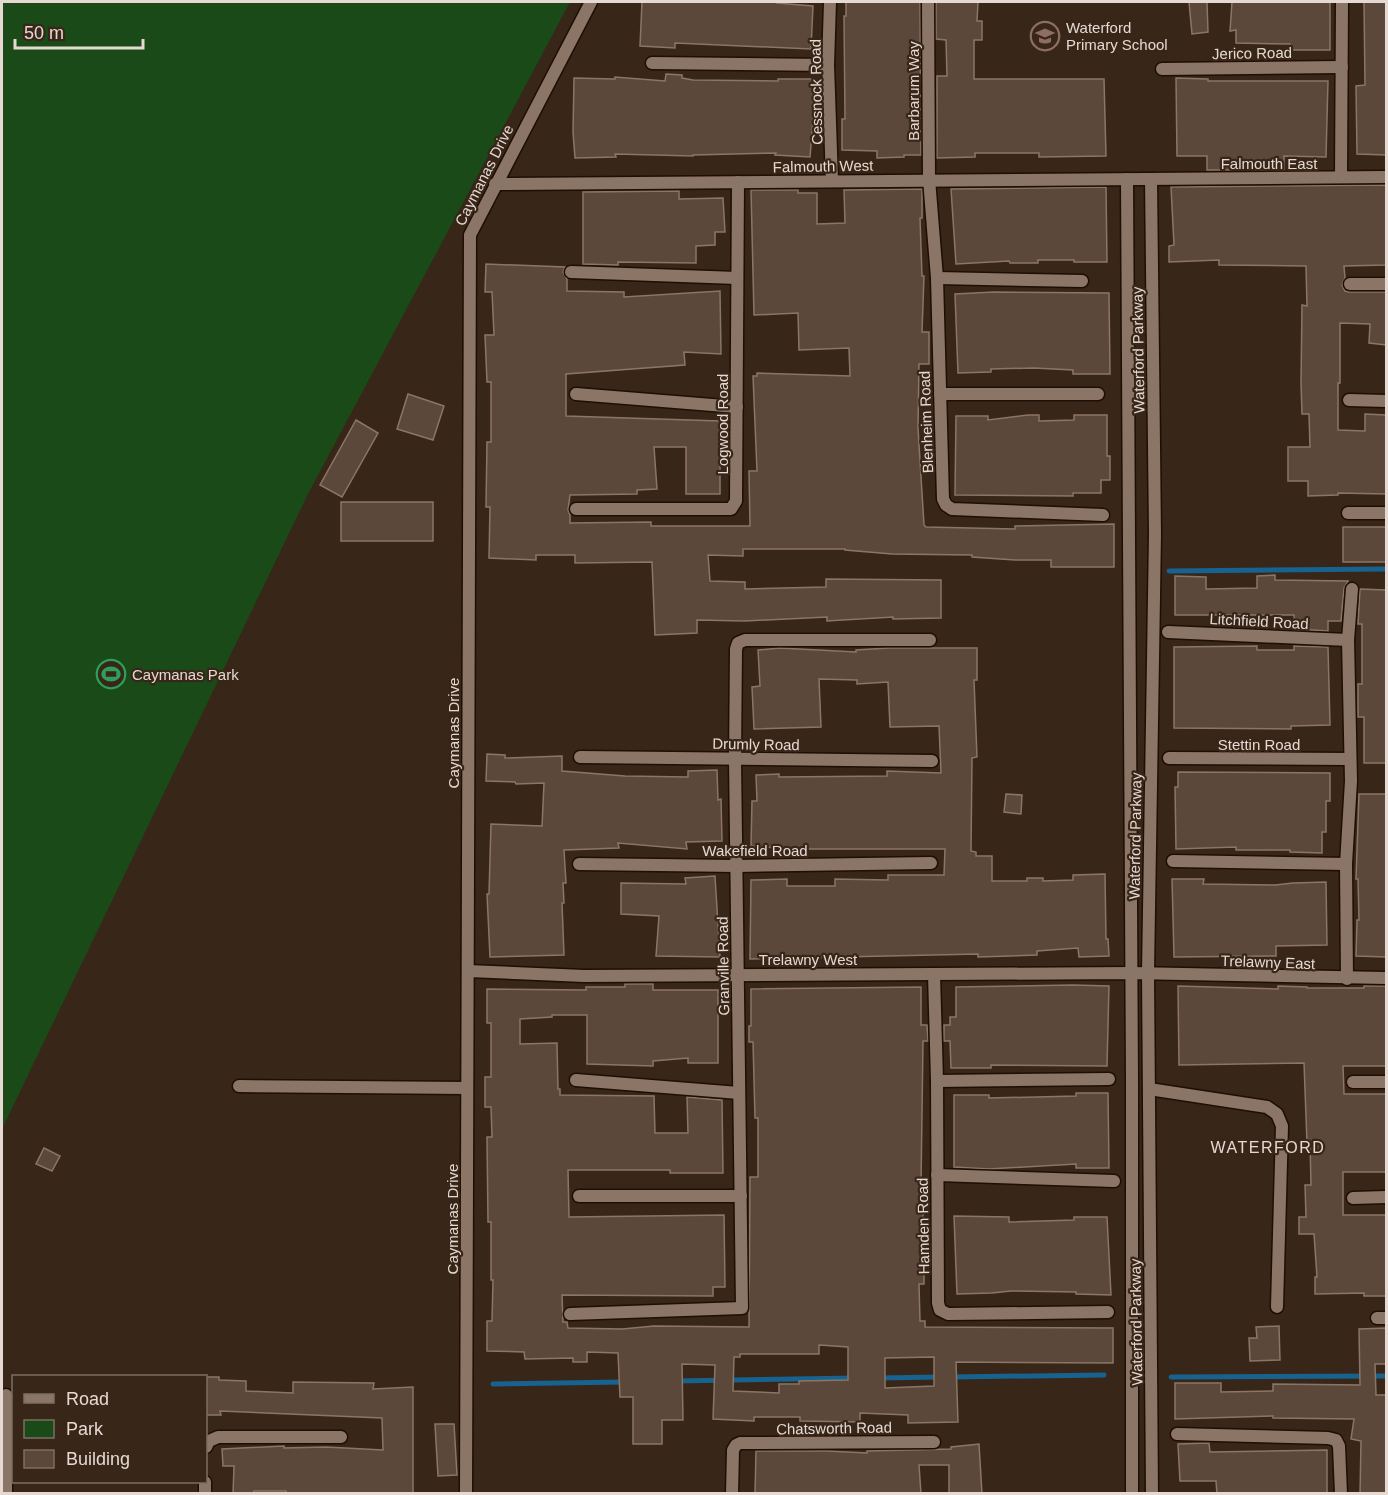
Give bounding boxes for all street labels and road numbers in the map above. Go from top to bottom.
street label: Cessnock Road [807,39,825,145]
street label: Barbarum Way [905,41,922,141]
street label: Jerico Road [1212,44,1292,62]
street label: Caymanas Drive [451,122,517,228]
street label: Falmouth East [1221,155,1318,172]
street label: Falmouth West [773,157,874,175]
street label: Waterford Parkway [1128,286,1148,414]
street label: Blenheim Road [916,370,936,474]
street label: Logwood Road [714,374,731,474]
street label: Litchfield Road [1209,610,1309,632]
street label: Caymanas Drive [445,678,462,788]
street label: Drumly Road [712,735,800,753]
street label: Stettin Road [1218,736,1300,753]
street label: Waterford Parkway [1125,772,1145,900]
street label: Wakefield Road [702,842,808,859]
street label: Granville Road [714,916,732,1016]
street label: Trelawny West [759,951,858,968]
street label: Trelawny East [1220,952,1316,972]
street label: Caymanas Drive [444,1164,461,1274]
street label: Hamden Road [914,1177,932,1275]
street label: Waterford Parkway [1126,1258,1146,1386]
street label: Chatsworth Road [776,1418,892,1438]

